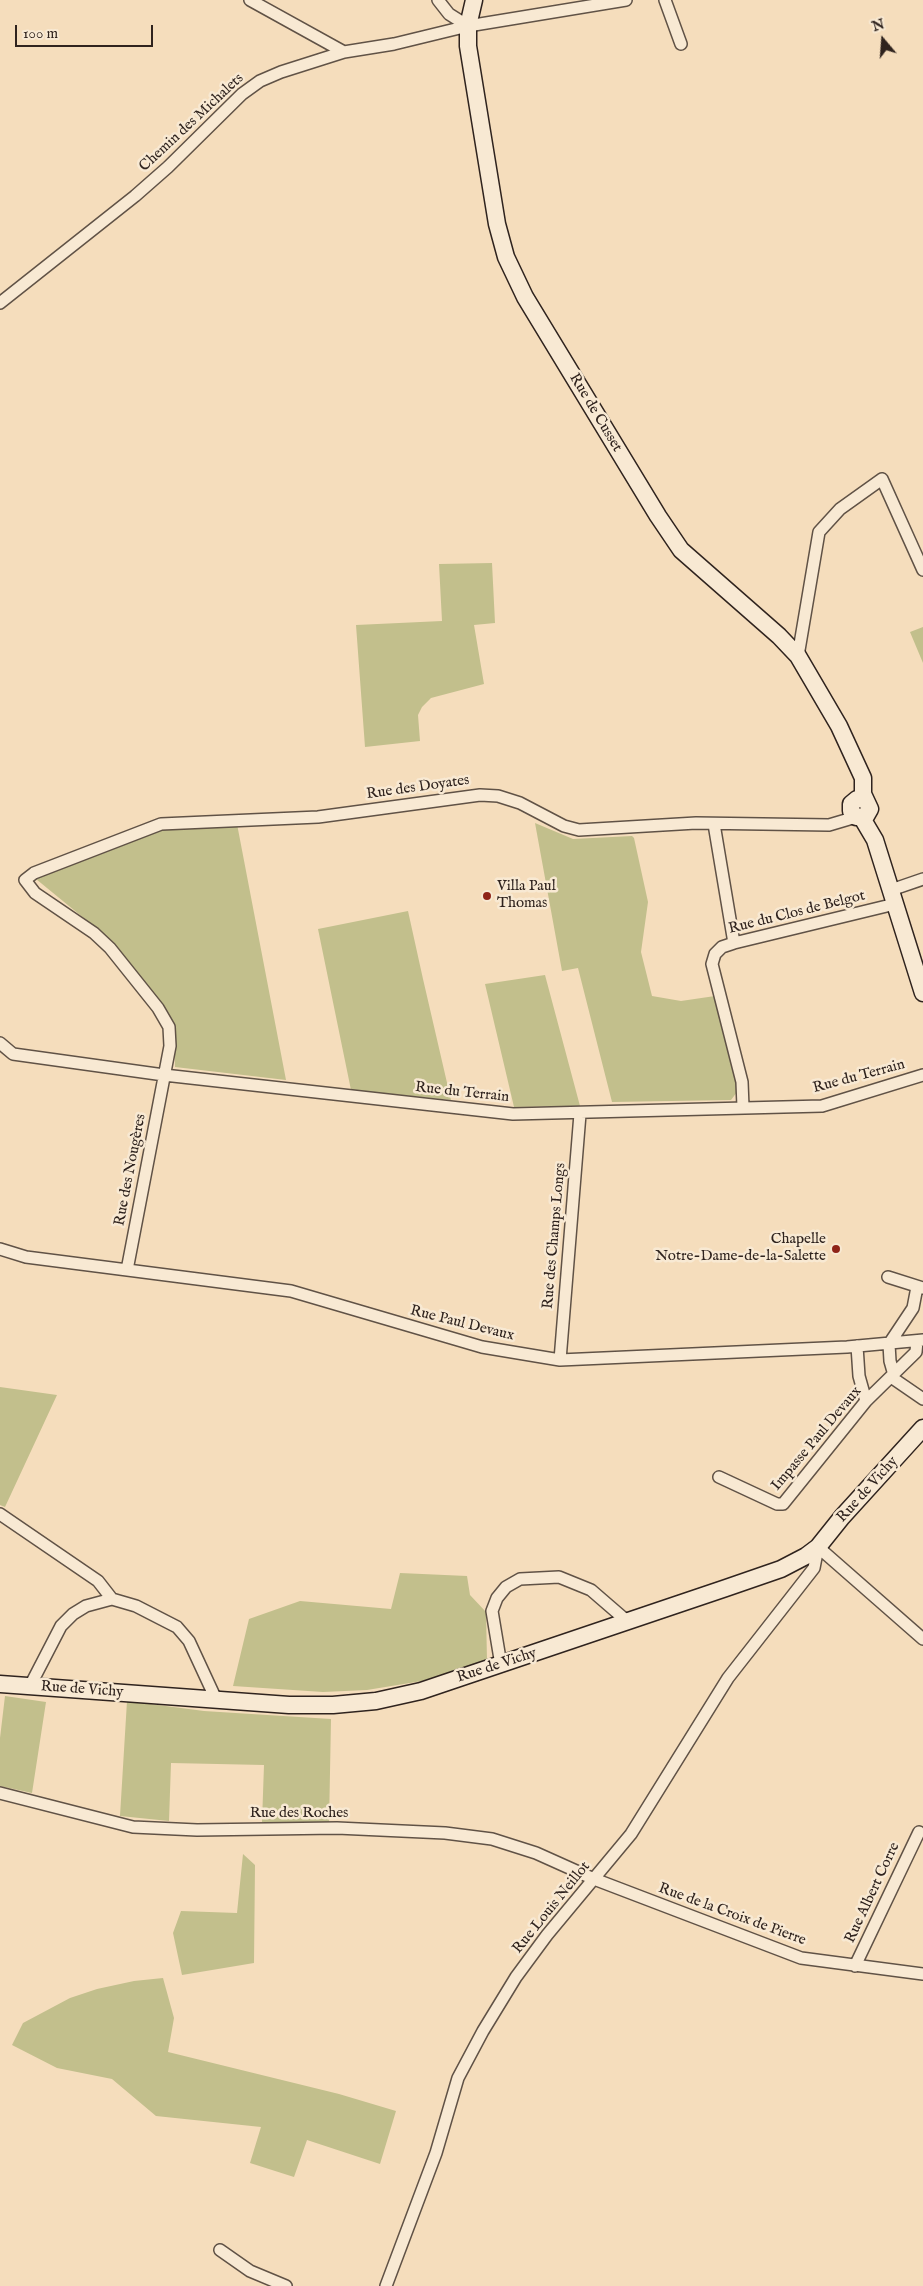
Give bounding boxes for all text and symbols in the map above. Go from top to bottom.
scale bar [18,15,155,47]
north arrow [858,15,908,65]
text: N [870,15,887,36]
text: 100 m [23,24,58,43]
street label: Chemin des Michalets [136,70,248,176]
street label: Rue de Cusset [564,370,626,456]
street label: Rue des Doyates [365,772,471,804]
place label: Villa Paul Thomas [497,878,556,913]
street label: Rue du Clos de Belgot [727,887,867,939]
marker: Villa Paul Thomas [481,890,493,902]
street label: Rue du Terrain [811,1056,907,1098]
street label: Rue du Terrain [414,1079,510,1107]
street label: Rue des Nougères [111,1112,151,1228]
street label: Rue des Champs Longs [540,1162,570,1310]
place label: Chapelle Notre-Dame-de-la-Salette [655,1231,826,1266]
marker: Chapelle Notre-Dame-de-la-Salette [830,1243,842,1255]
street label: Rue Paul Devaux [408,1302,516,1346]
street label: Impasse Paul Devaux [768,1383,866,1495]
street label: Rue de Vichy [834,1453,902,1527]
street label: Rue de Vichy [455,1645,539,1687]
street label: Rue de Vichy [40,1678,124,1702]
street label: Rue des Roches [250,1805,348,1823]
street label: Rue Albert Corre [842,1840,904,1946]
street label: Rue Louis Neillot [509,1858,595,1958]
street label: Rue de la Croix de Pierre [656,1880,808,1950]

